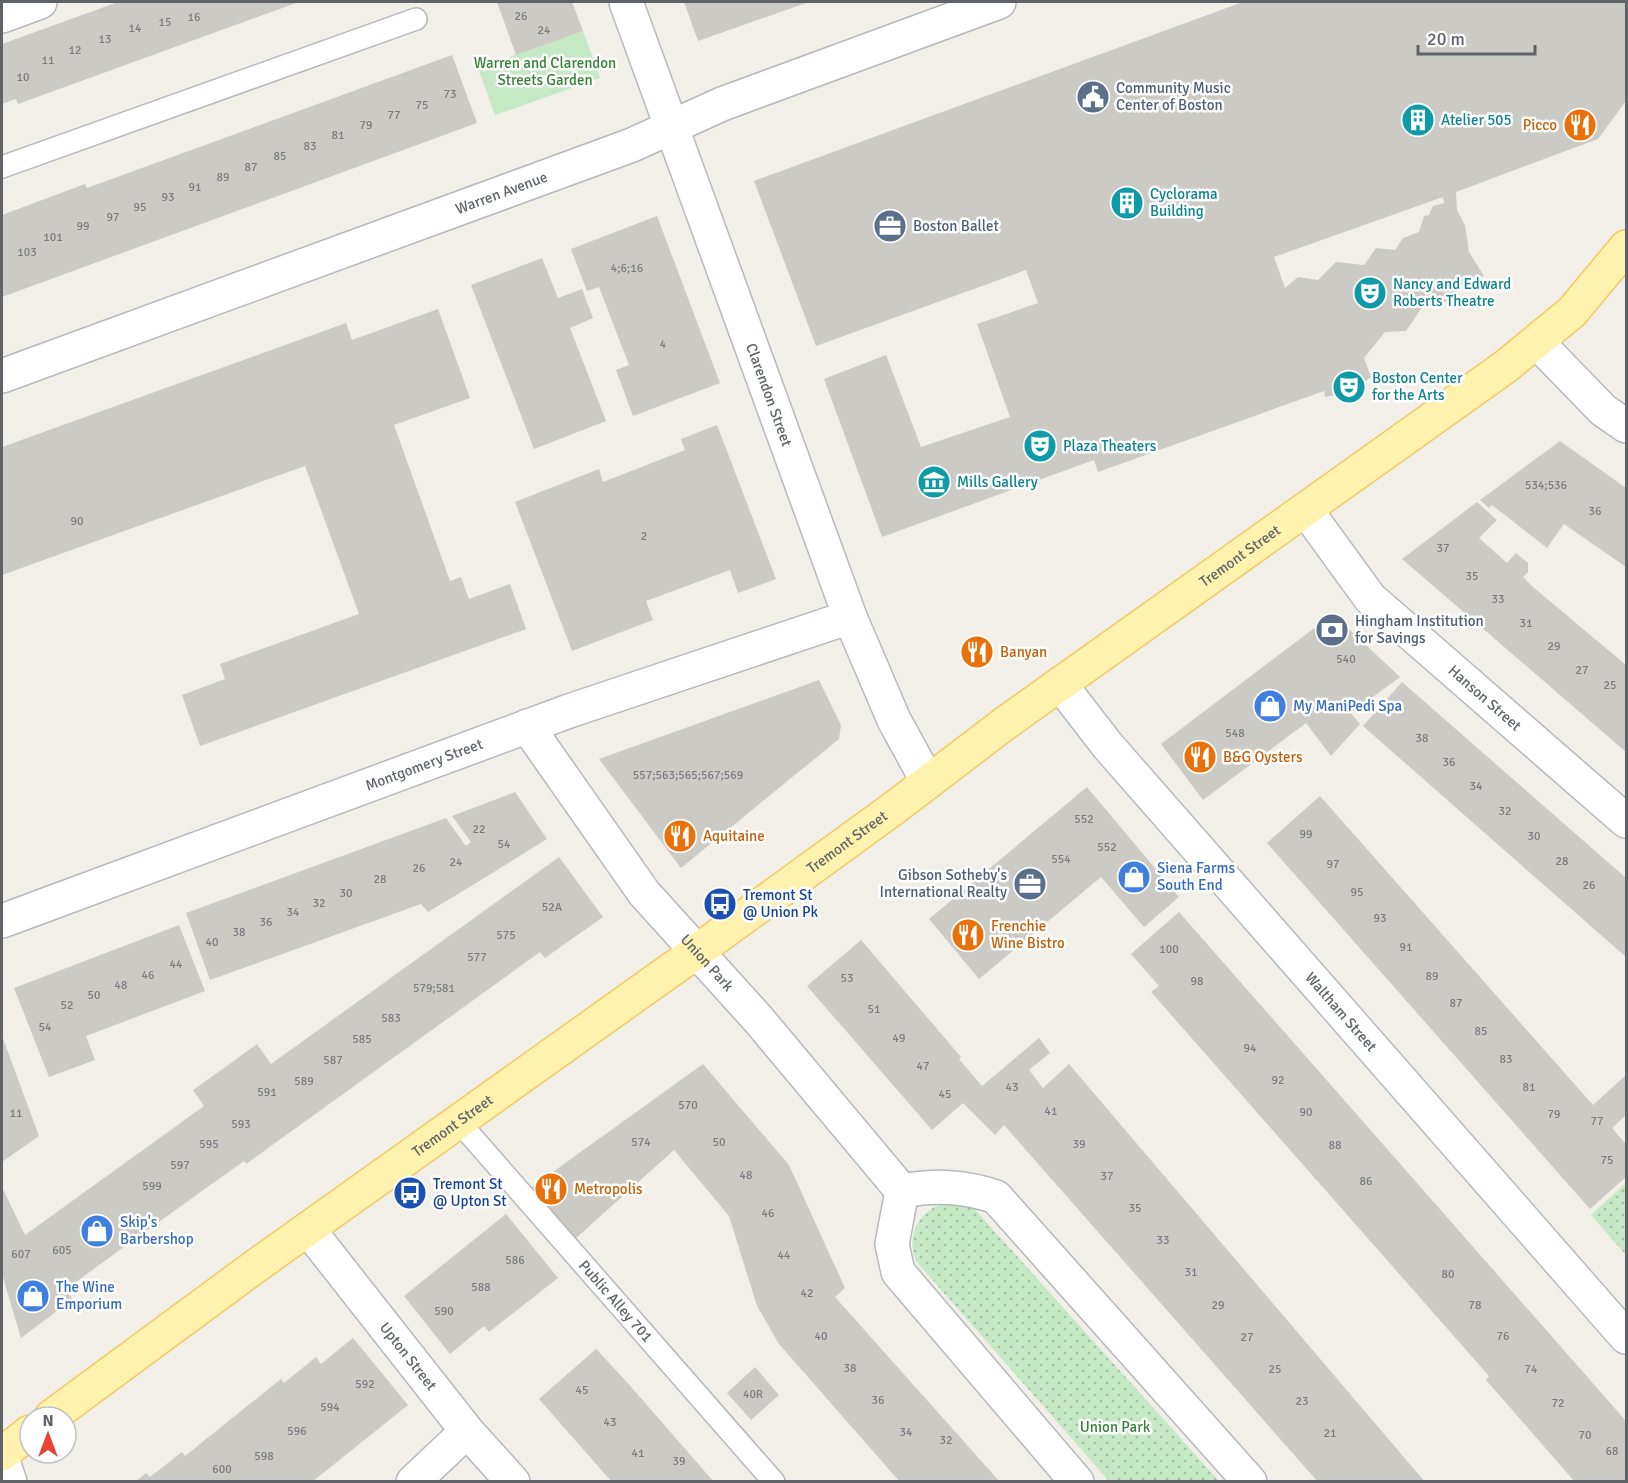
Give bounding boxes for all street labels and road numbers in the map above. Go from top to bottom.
street label: Warren Avenue [453,168,550,218]
street label: Clarendon Street [742,341,796,449]
street label: Tremont Street [1196,521,1284,591]
street label: Hanson Street [1445,661,1525,735]
street label: Montgomery Street [363,735,485,795]
street label: Tremont Street [803,807,891,877]
street label: Union Park [677,931,738,995]
street label: Waltham Street [1302,969,1381,1055]
street label: Tremont Street [409,1091,496,1161]
street label: Public Alley 701 [575,1257,656,1346]
street label: Upton Street [376,1319,440,1394]

